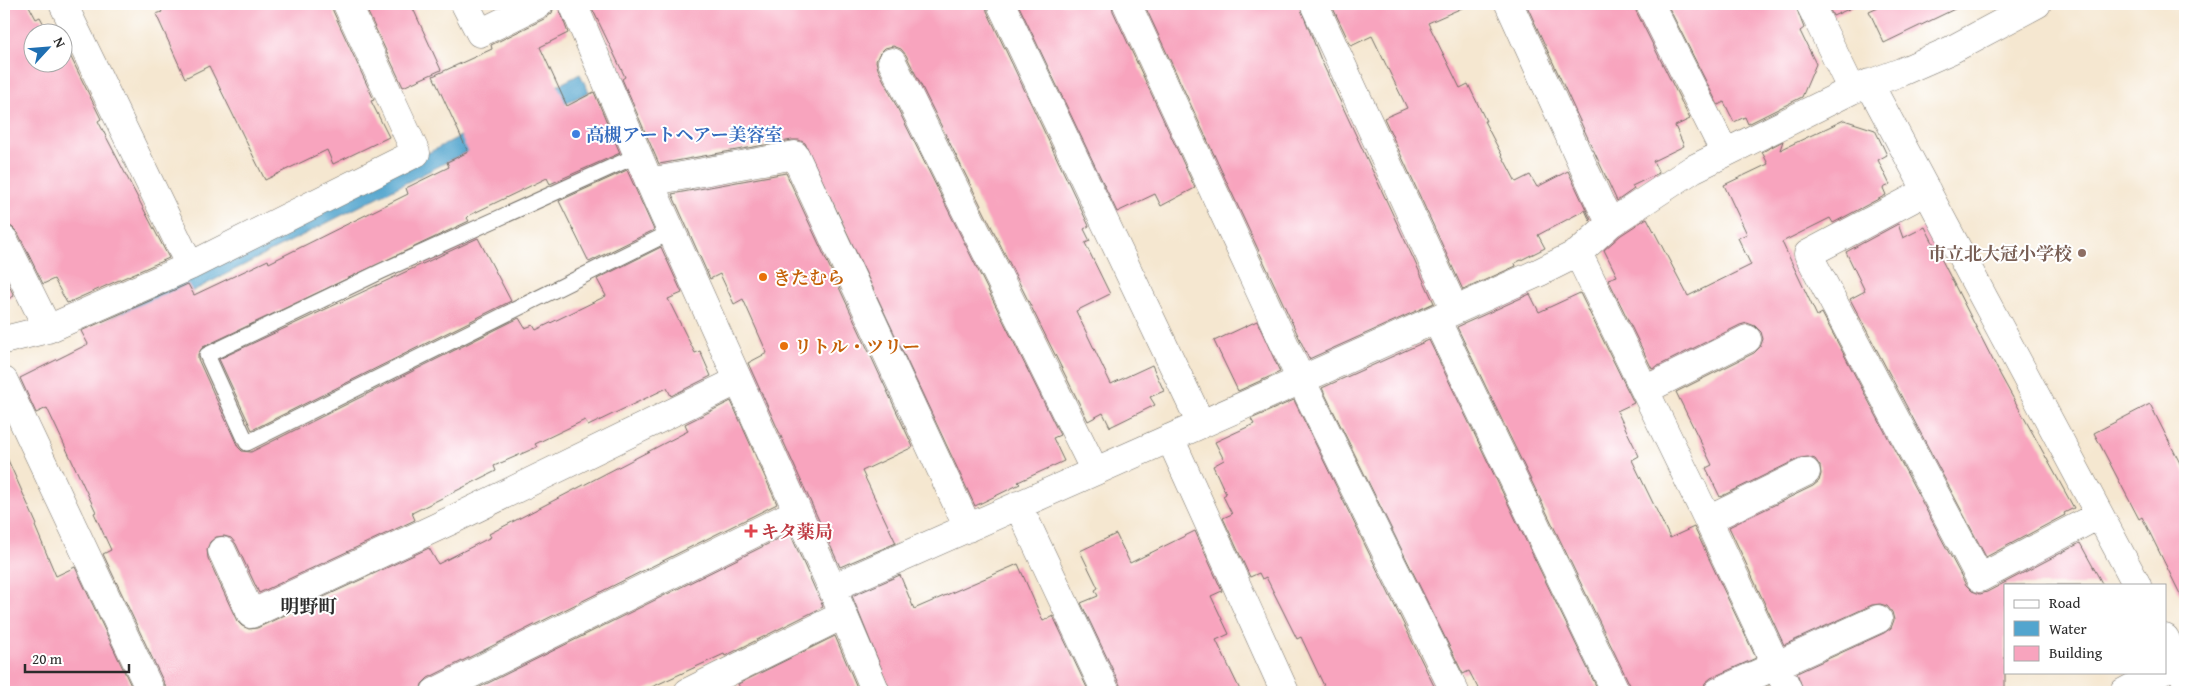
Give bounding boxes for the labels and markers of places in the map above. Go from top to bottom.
place label: 高槻アートヘアー美容室 [586,121,782,148]
marker: 高槻アートヘアー美容室 [570,128,582,140]
place label: 市立北大冠小学校 [1928,240,2072,267]
marker: 市立北大冠小学校 [2076,247,2088,259]
place label: きたむら [773,264,845,291]
marker: きたむら [757,271,769,283]
place label: リトル・ツリー [794,333,920,360]
marker: リトル・ツリー [778,340,790,352]
place label: キタ薬局 [761,518,833,545]
marker: キタ薬局 [745,525,757,537]

